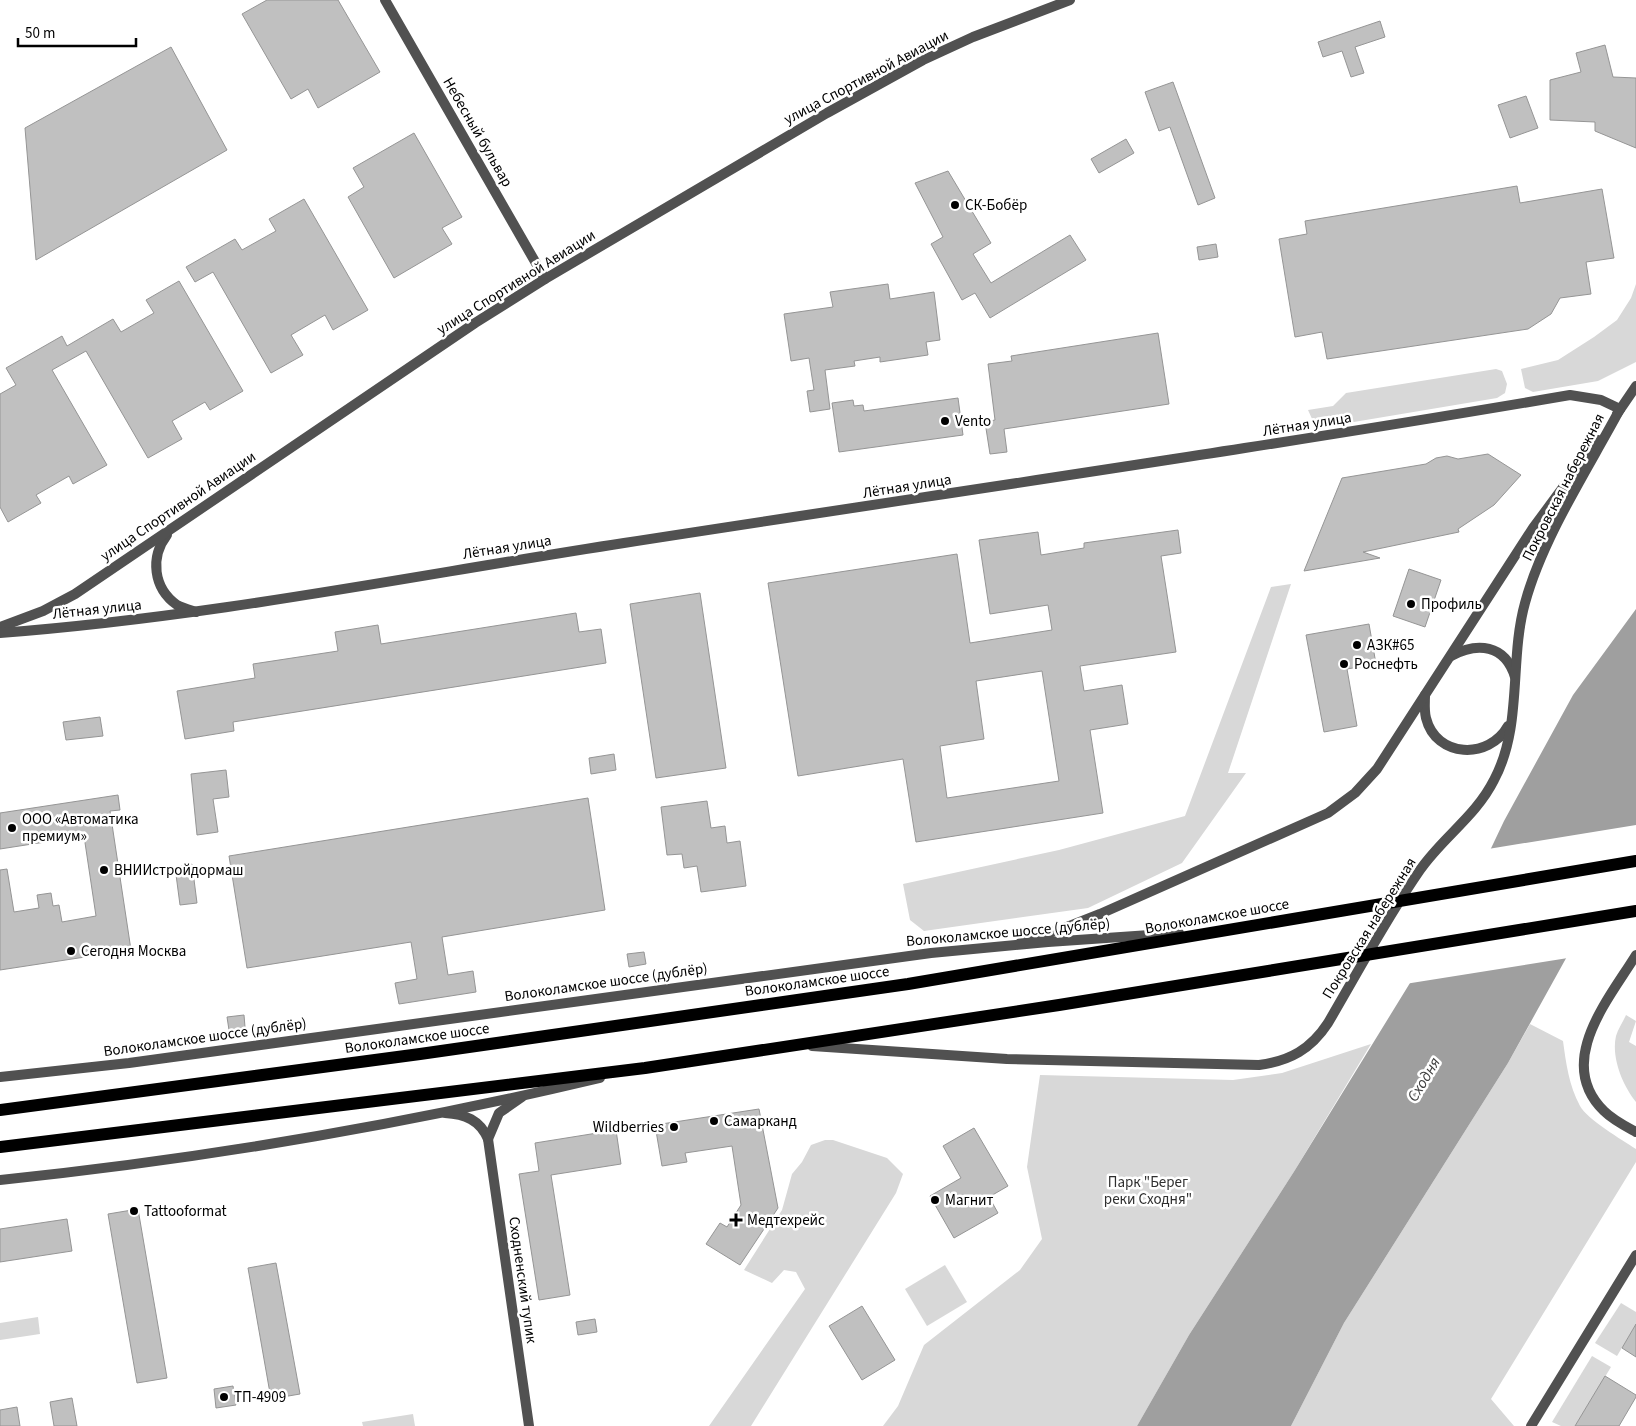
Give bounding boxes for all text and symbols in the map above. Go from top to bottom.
scale bar [18,15,135,47]
text: 50 m [25,23,55,44]
street label: улица Спортивной Авиации [780,25,952,130]
street label: Небесный бульвар [438,74,518,191]
place label: СК-Бобёр [965,195,1027,216]
marker: СК-Бобёр [949,199,961,211]
street label: улица Спортивной Авиации [433,225,600,340]
street label: Лётная улица [1261,407,1353,442]
street label: Покровская набережная [1517,410,1610,565]
place label: Vento [955,411,991,432]
marker: Vento [939,415,951,427]
street label: улица Спортивной Авиации [96,446,260,566]
street label: Лётная улица [861,469,953,504]
street label: Лётная улица [461,530,553,565]
street label: Лётная улица [51,594,143,625]
place label: Профиль [1421,594,1482,615]
marker: Профиль [1405,598,1417,610]
place label: АЗК#65 [1367,635,1414,656]
marker: АЗК#65 [1351,639,1363,651]
place label: Роснефть [1354,654,1418,675]
marker: Роснефть [1338,658,1350,670]
place label: ООО «Автоматика премиум» [22,809,139,847]
marker: ООО «Автоматика премиум» [6,822,18,834]
street label: Покровская набережная [1317,854,1422,1003]
place label: ВНИИстройдормаш [114,860,244,881]
marker: ВНИИстройдормаш [98,864,110,876]
street label: Волоколамское шоссе [1143,893,1291,939]
street label: Волоколамское шоссе (дублёр) [905,913,1111,952]
place label: Сегодня Москва [81,941,186,962]
marker: Сегодня Москва [65,945,77,957]
street label: Волоколамское шоссе (дублёр) [503,958,709,1007]
street label: Волоколамское шоссе [743,961,891,1002]
street label: Волоколамское шоссе (дублёр) [102,1013,308,1062]
street label: Волоколамское шоссе [343,1018,491,1059]
water label: Сходня [1402,1053,1446,1106]
place label: Самарканд [724,1111,797,1132]
marker: Самарканд [708,1115,720,1127]
place label: Wildberries [593,1117,664,1138]
marker: Wildberries [668,1121,680,1133]
park label: Парк "Берег реки Сходня" [1104,1172,1192,1210]
place label: Магнит [945,1190,994,1211]
marker: Магнит [929,1194,941,1206]
place label: Tattooformat [144,1201,227,1222]
marker: Tattooformat [128,1205,140,1217]
place label: Медтехрейс [747,1210,825,1231]
marker: Медтехрейс [729,1213,743,1227]
street label: Сходненский тупик [503,1215,542,1345]
place label: ТП-4909 [234,1387,286,1408]
marker: ТП-4909 [218,1391,230,1403]

